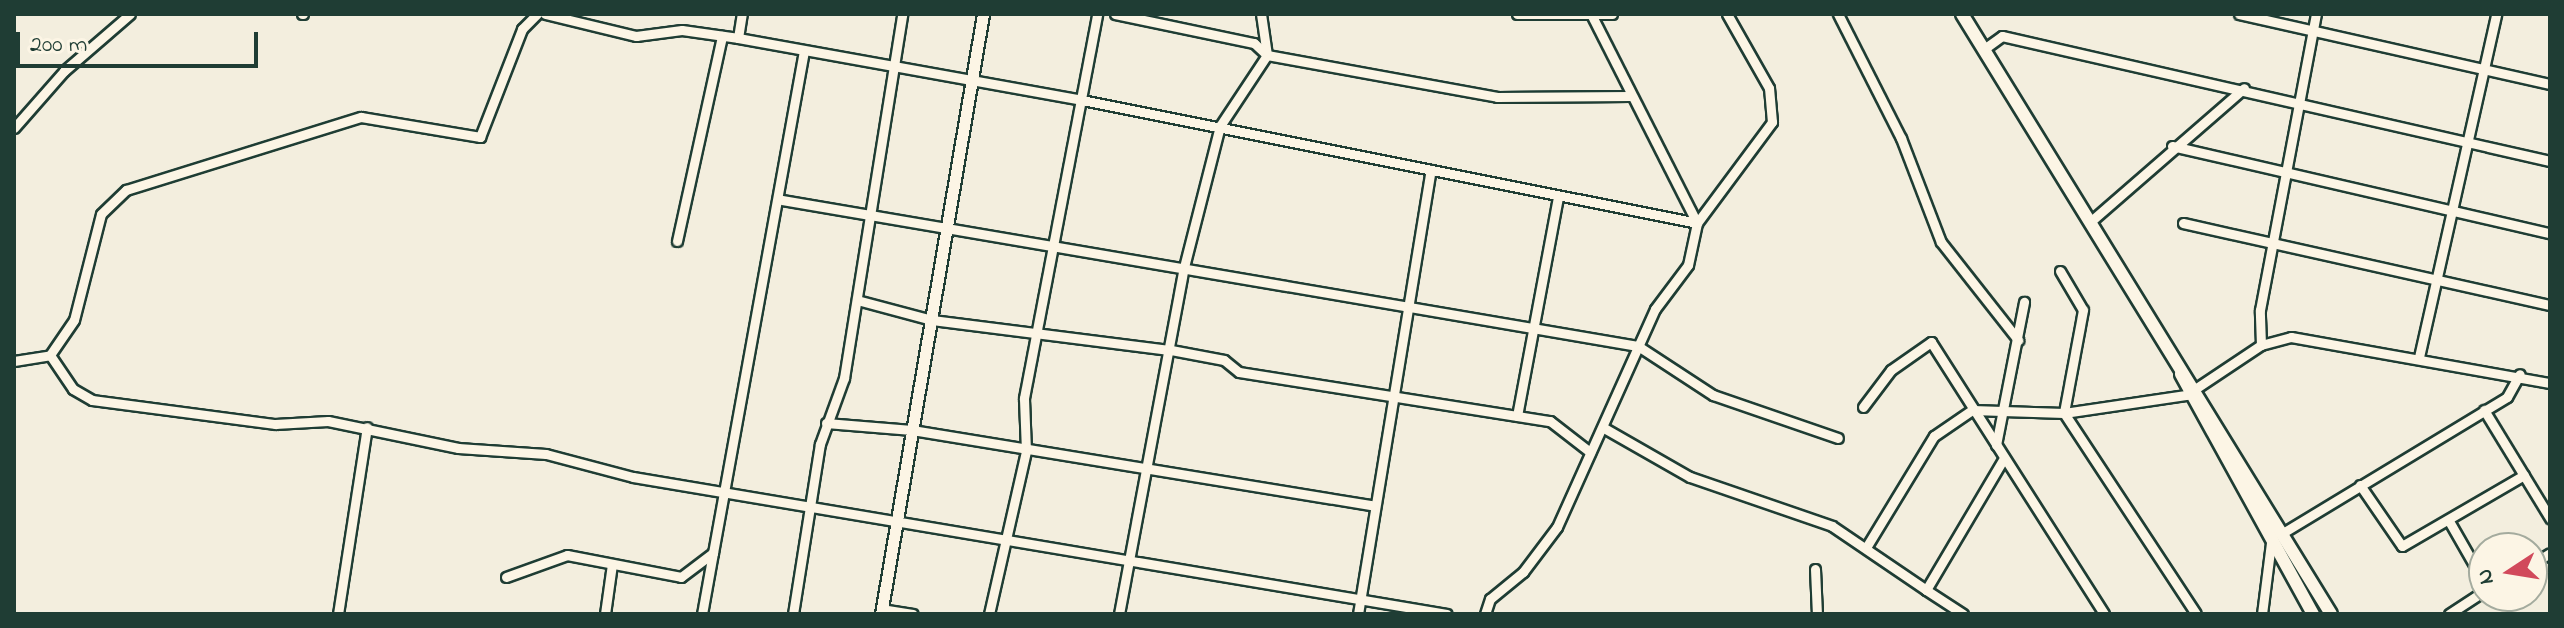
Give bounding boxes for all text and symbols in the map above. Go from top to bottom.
scale bar [20,16,262,66]
text: 200 m [30,28,87,63]
north arrow [2468,532,2548,612]
text: N [2469,566,2504,587]

